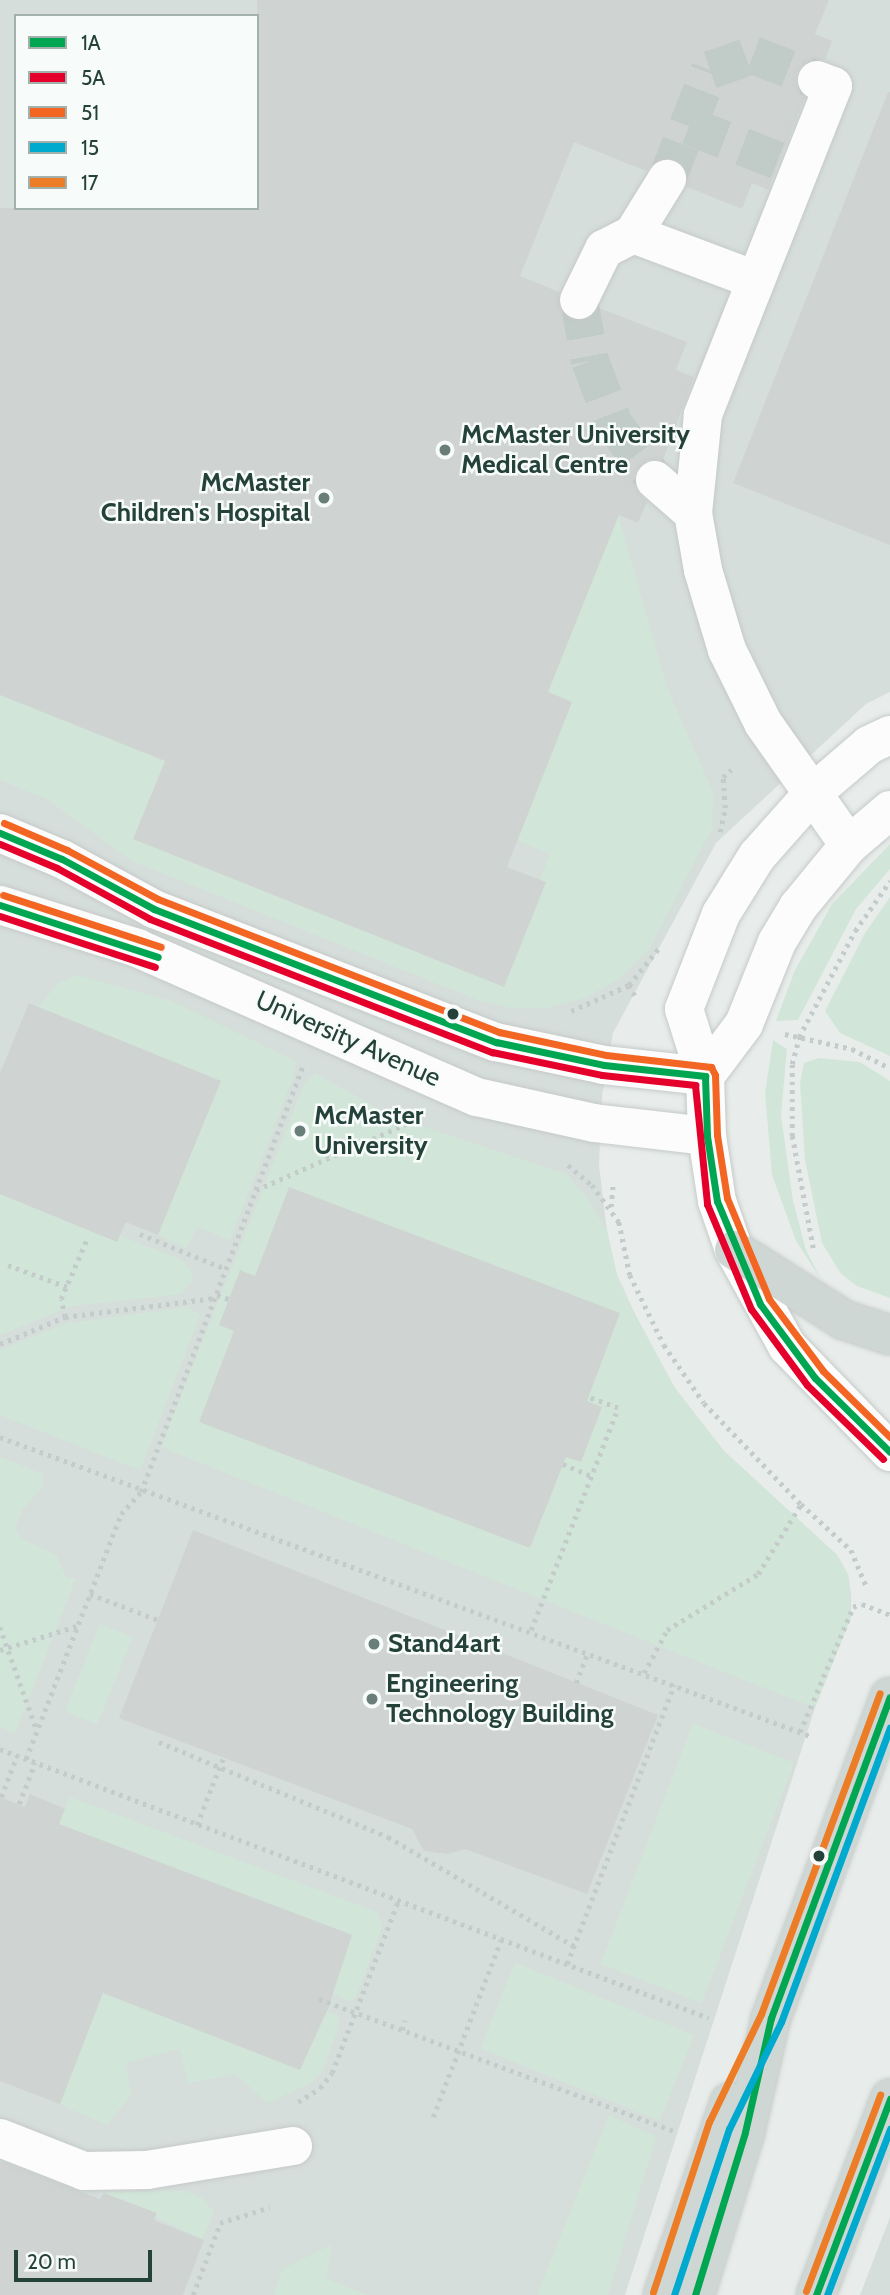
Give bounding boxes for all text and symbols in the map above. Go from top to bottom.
legend [14,14,259,210]
text: 1A [81,30,101,55]
text: 5A [81,65,105,90]
text: 51 [81,100,99,125]
text: 15 [81,135,99,160]
text: 17 [81,170,98,195]
place label: McMaster University Medical Centre [461,419,690,480]
marker: McMaster University Medical Centre [435,440,455,460]
place label: McMaster Children's Hospital [101,467,310,528]
marker: McMaster Children's Hospital [316,490,332,506]
street label: University Avenue [251,984,445,1094]
unlabelled marker [446,1007,460,1021]
place label: McMaster University [314,1100,428,1162]
marker: McMaster University [292,1123,308,1139]
place label: Stand4art [388,1628,500,1660]
marker: Stand4art [366,1636,382,1652]
place label: Engineering Technology Building [386,1668,613,1730]
marker: Engineering Technology Building [364,1691,380,1707]
unlabelled marker [812,1849,826,1863]
scale bar [18,2236,156,2280]
text: 20 m [27,2249,76,2274]

